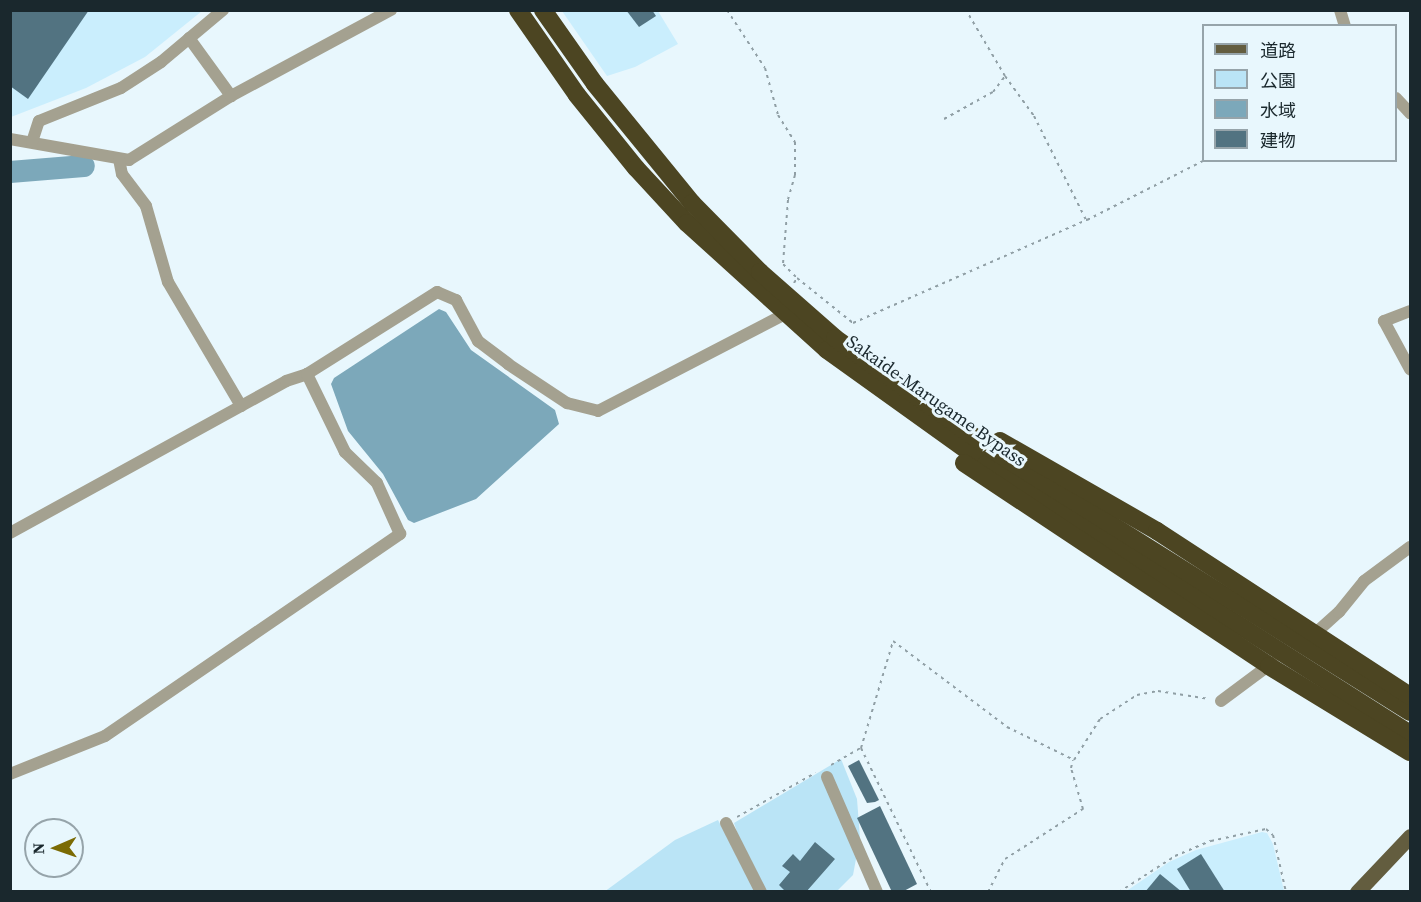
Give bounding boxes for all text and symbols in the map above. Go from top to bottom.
legend [1202,24,1397,162]
text: 道路 [1260,38,1296,63]
text: 公園 [1260,68,1296,93]
text: 水域 [1260,98,1296,123]
text: 建物 [1260,128,1296,153]
street label: Sakaide-Marugame Bypass [842,331,1030,471]
north arrow [24,818,84,878]
text: N [27,842,49,855]

